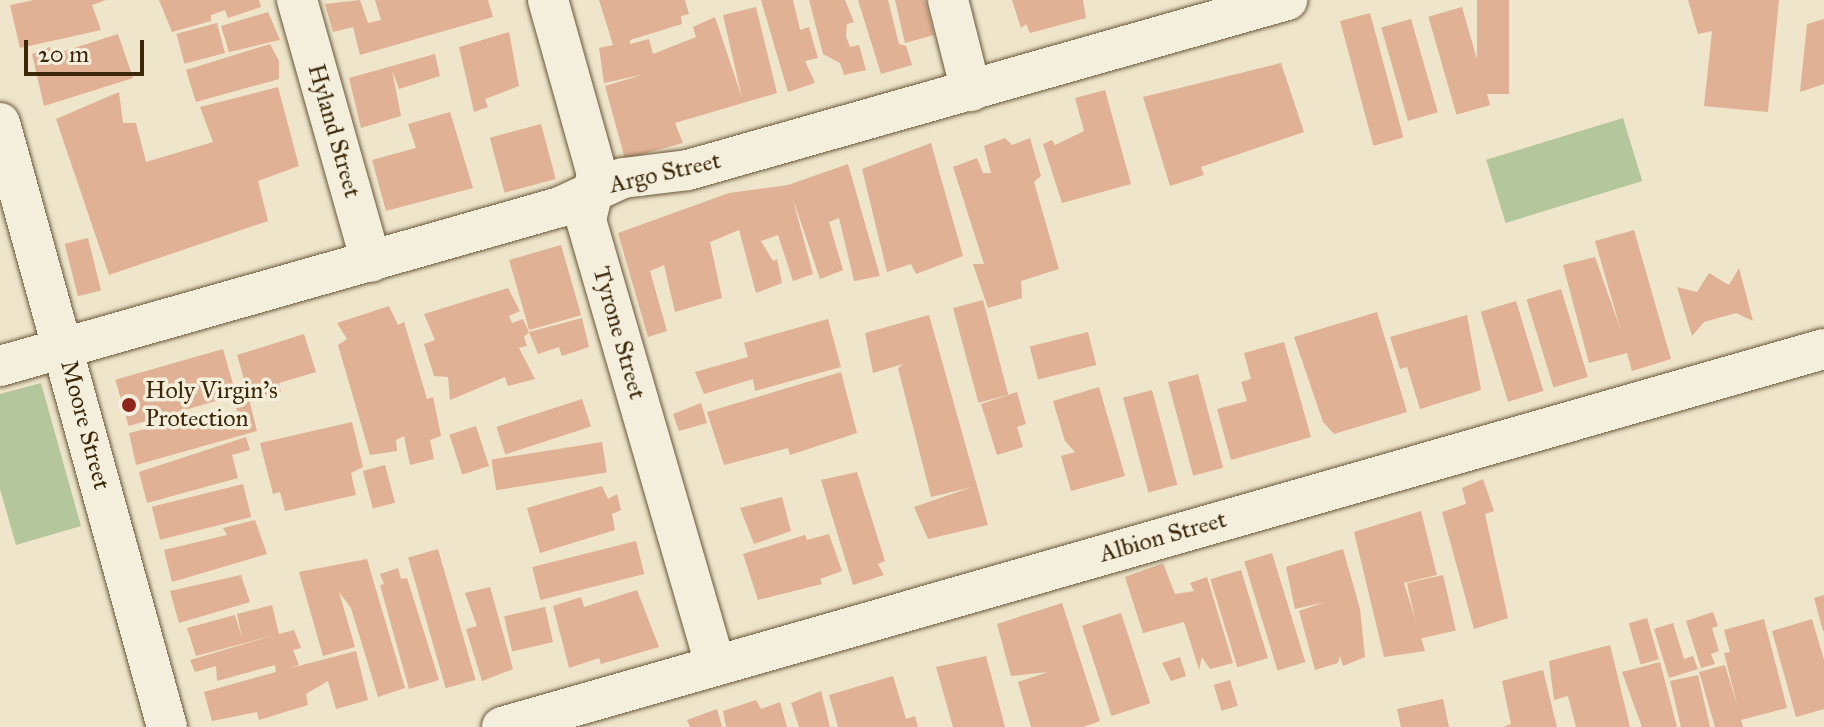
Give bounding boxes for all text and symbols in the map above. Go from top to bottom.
scale bar [28,24,148,74]
text: 20 m [38,39,89,69]
street label: Hyland Street [301,61,367,201]
street label: Argo Street [607,146,723,200]
street label: Tyrone Street [586,263,652,403]
street label: Moore Street [54,357,116,493]
place label: Holy Virgin's Protection [145,377,278,433]
marker: Holy Virgin's Protection [120,396,138,414]
street label: Albion Street [1096,505,1230,569]

